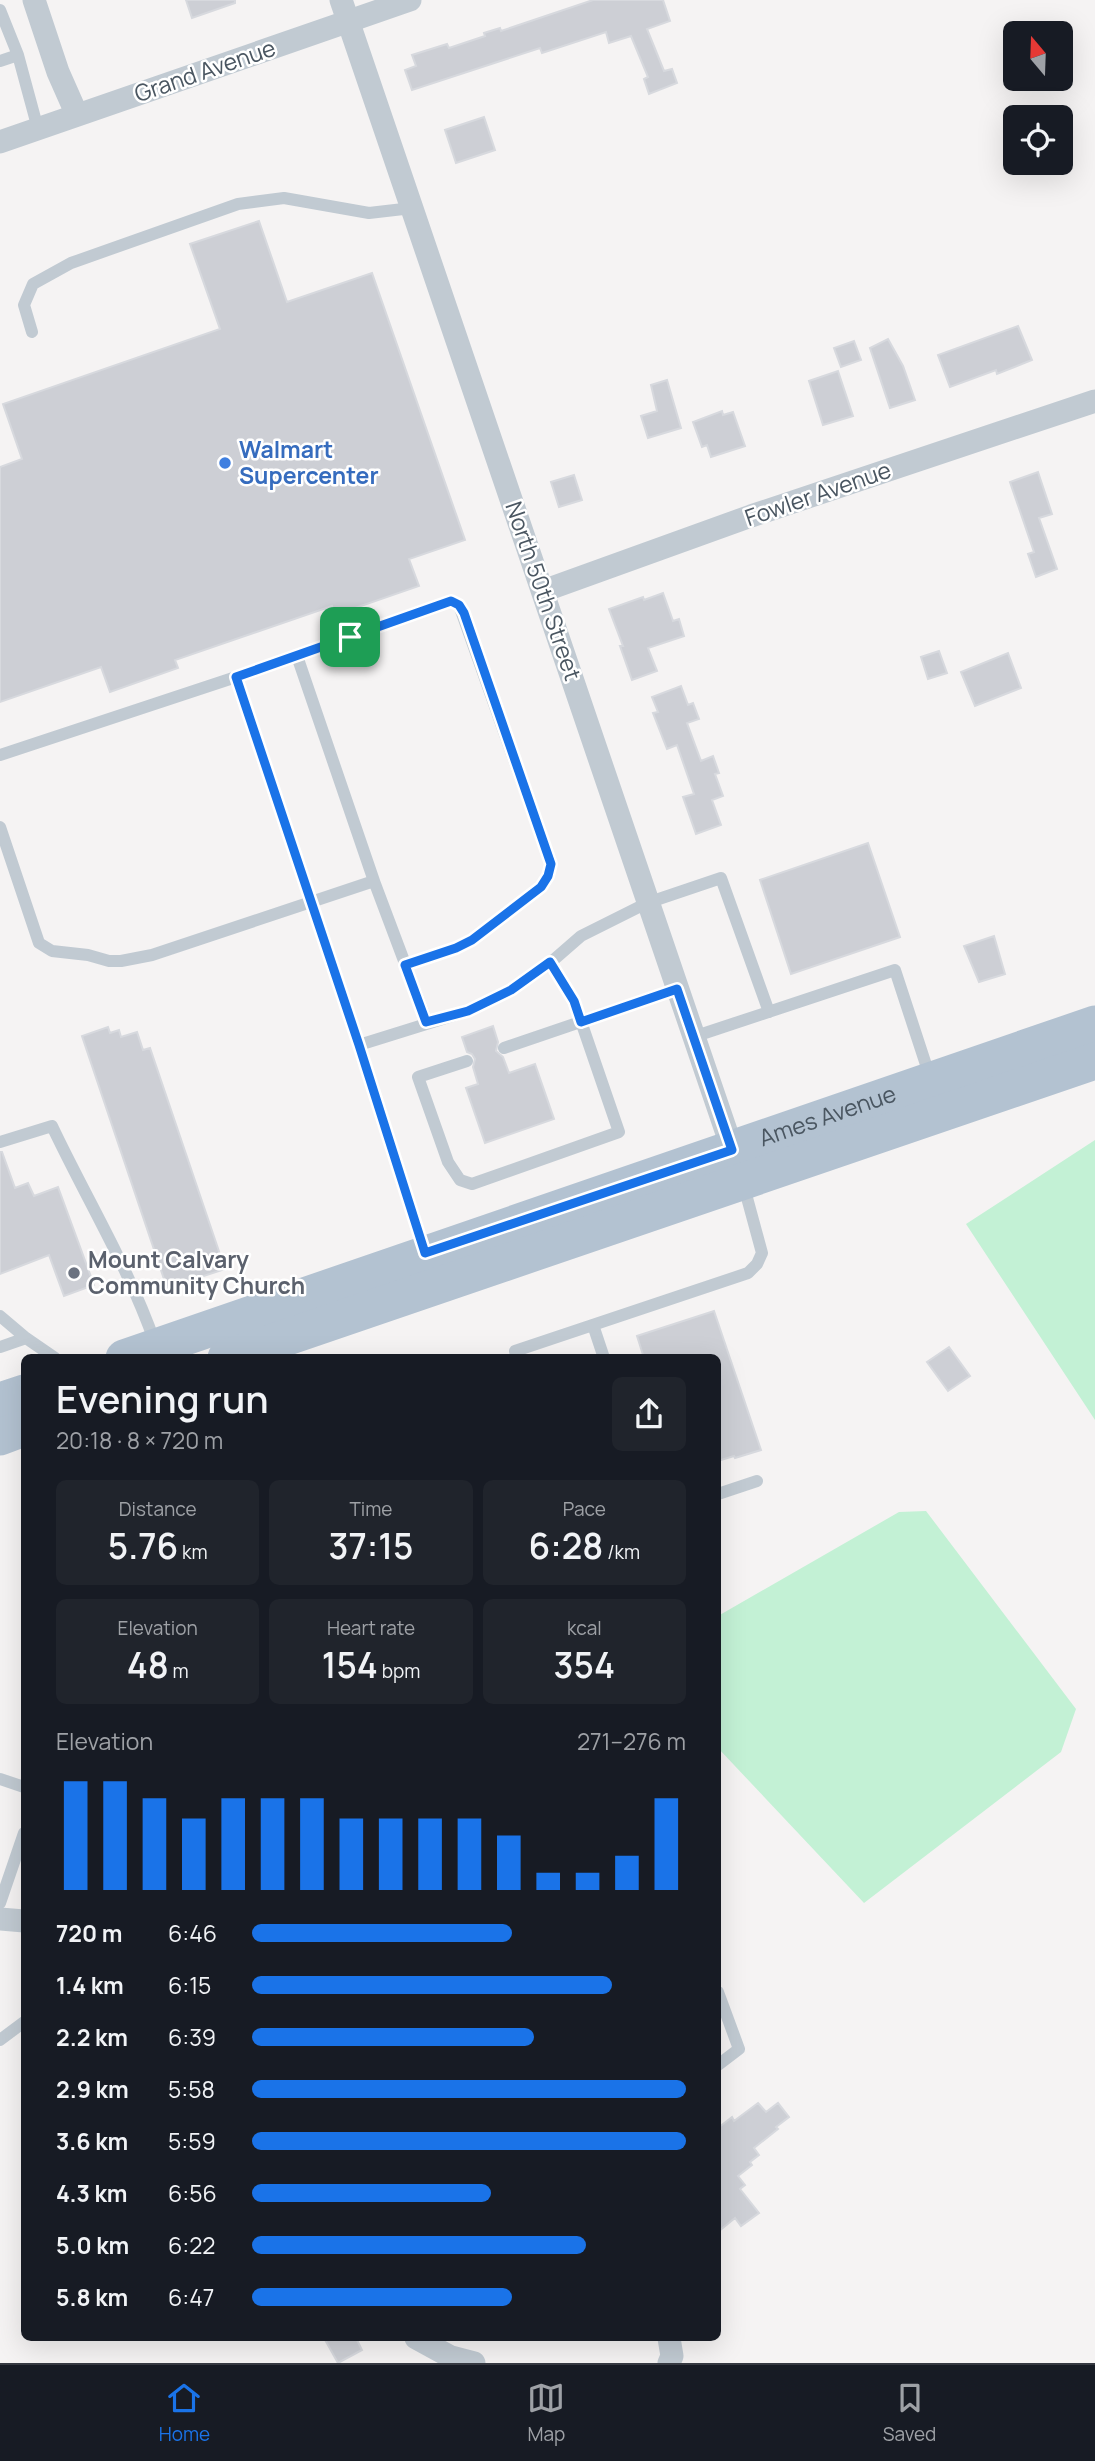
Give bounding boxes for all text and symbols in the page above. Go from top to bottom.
north arrow [1003,21,1073,91]
map controls [1003,21,1073,175]
street label: Grand Avenue [130,31,280,109]
button: locate [1003,105,1073,175]
place label: Walmart Supercenter [239,433,379,491]
street label: Fowler Avenue [740,453,895,533]
marker: Walmart Supercenter [217,455,233,471]
street label: North 50th Street [498,497,590,685]
pin [320,607,380,667]
icon: arrive [331,618,369,656]
street label: Ames Avenue [754,1077,900,1153]
place label: Mount Calvary Community Church [88,1243,305,1301]
marker: Mount Calvary Community Church [66,1265,82,1281]
text: Evening run [56,1372,269,1424]
button: share [612,1377,686,1451]
text: 20:18 · 8 × 720 m [56,1424,223,1456]
text: Distance [119,1496,197,1522]
text: Time [350,1496,392,1522]
text: Pace [563,1496,606,1522]
text: 5.76 [108,1522,178,1570]
text: 37:15 [328,1522,413,1570]
text: 6:28 [529,1522,603,1570]
text: km [178,1539,208,1565]
text: /km [603,1539,640,1565]
text: Elevation [118,1615,198,1641]
text: Heart rate [327,1615,415,1641]
text: kcal [567,1615,602,1641]
text: 48 [127,1641,169,1689]
text: 154 [322,1641,378,1689]
text: 354 [554,1641,615,1689]
text: m [169,1658,189,1684]
text: bpm [378,1658,420,1684]
text: Elevation [56,1725,153,1757]
text: 271–276 m [577,1725,686,1757]
text: 720 m [56,1917,122,1949]
text: 6:46 [168,1917,217,1949]
text: 1.4 km [56,1969,124,2001]
text: 6:15 [168,1969,211,2001]
text: 2.2 km [56,2021,128,2053]
text: 6:39 [168,2021,216,2053]
text: 2.9 km [56,2073,129,2105]
text: 5:58 [168,2073,215,2105]
text: 3.6 km [56,2125,128,2157]
text: 5:59 [168,2125,216,2157]
text: 4.3 km [56,2177,128,2209]
text: 6:56 [168,2177,217,2209]
text: 5.0 km [56,2229,129,2261]
text: 6:22 [168,2229,215,2261]
text: 5.8 km [56,2281,128,2313]
text: 6:47 [168,2281,214,2313]
tab: Home [159,2379,210,2447]
tab: Map [527,2379,565,2447]
tab: Saved [883,2379,936,2447]

